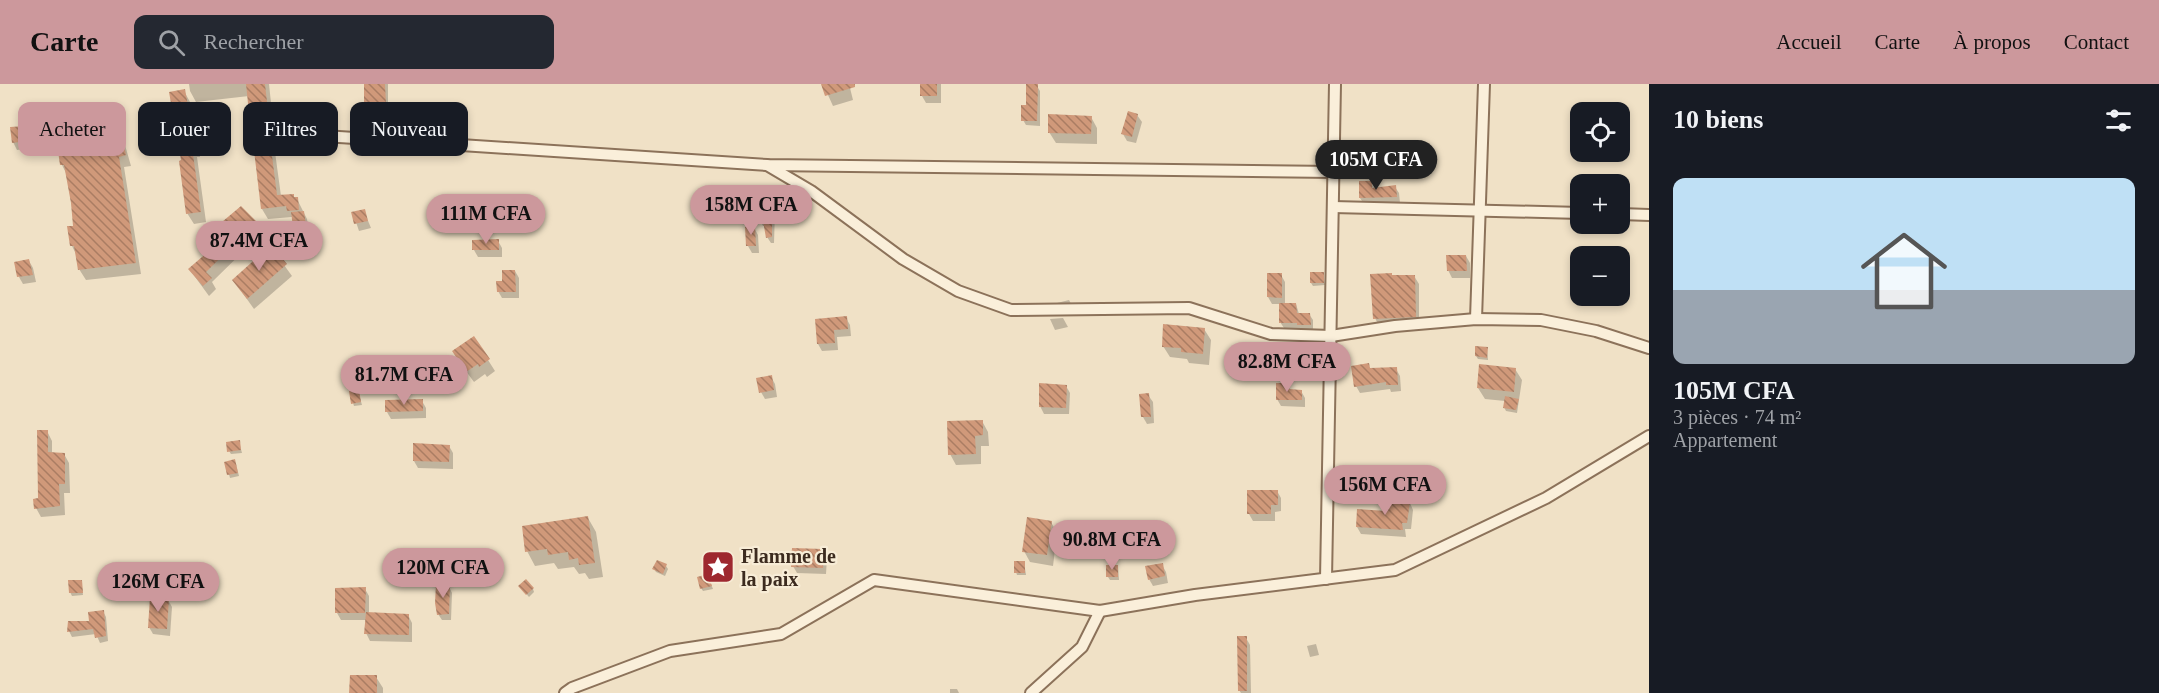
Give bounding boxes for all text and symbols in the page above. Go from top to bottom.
search box [134,15,554,69]
text: Carte [30,26,98,57]
icon: search [155,26,188,59]
text: Rechercher [203,29,304,54]
text: Accueil [1776,30,1842,54]
text: Carte [1875,30,1920,54]
text: À propos [1953,30,2031,54]
text: Contact [2064,30,2129,54]
chip: Acheter [18,102,126,156]
chip: Louer [138,102,231,156]
chip: Filtres [243,102,338,156]
chip: Nouveau [350,102,468,156]
map controls [1570,102,1630,306]
button: locate [1570,102,1630,162]
icon: filters [2102,104,2135,137]
text: 10 biens [1673,105,1763,134]
pin: 105M CFA [1314,140,1438,191]
text: 105M CFA [1329,148,1423,170]
button: + [1570,174,1630,234]
pin: 158M CFA [689,185,813,236]
text: 158M CFA [704,193,798,215]
pin: 111M CFA [424,194,548,245]
text: 111M CFA [440,202,532,224]
icon: home [1850,217,1958,325]
pin: 87.4M CFA [190,221,328,272]
text: 87.4M CFA [210,229,308,251]
button: − [1570,246,1630,306]
pin: 82.8M CFA [1218,342,1356,393]
text: 82.8M CFA [1238,350,1336,372]
pin: 81.7M CFA [335,355,473,406]
text: 81.7M CFA [355,363,453,385]
text: 105M CFA [1673,376,1795,405]
text: 3 pièces · 74 m² [1673,406,1801,428]
text: Appartement [1673,429,1777,451]
pin: 156M CFA [1323,465,1447,516]
text: 156M CFA [1338,473,1432,495]
pin: 90.8M CFA [1043,520,1181,571]
text: 90.8M CFA [1063,528,1161,550]
place label: Flamme de la paix [741,545,836,591]
pin: 120M CFA [381,548,505,599]
place icon: Flamme de la paix [700,549,736,585]
text: 120M CFA [396,556,490,578]
pin: 126M CFA [96,562,220,613]
text: 126M CFA [111,570,205,592]

